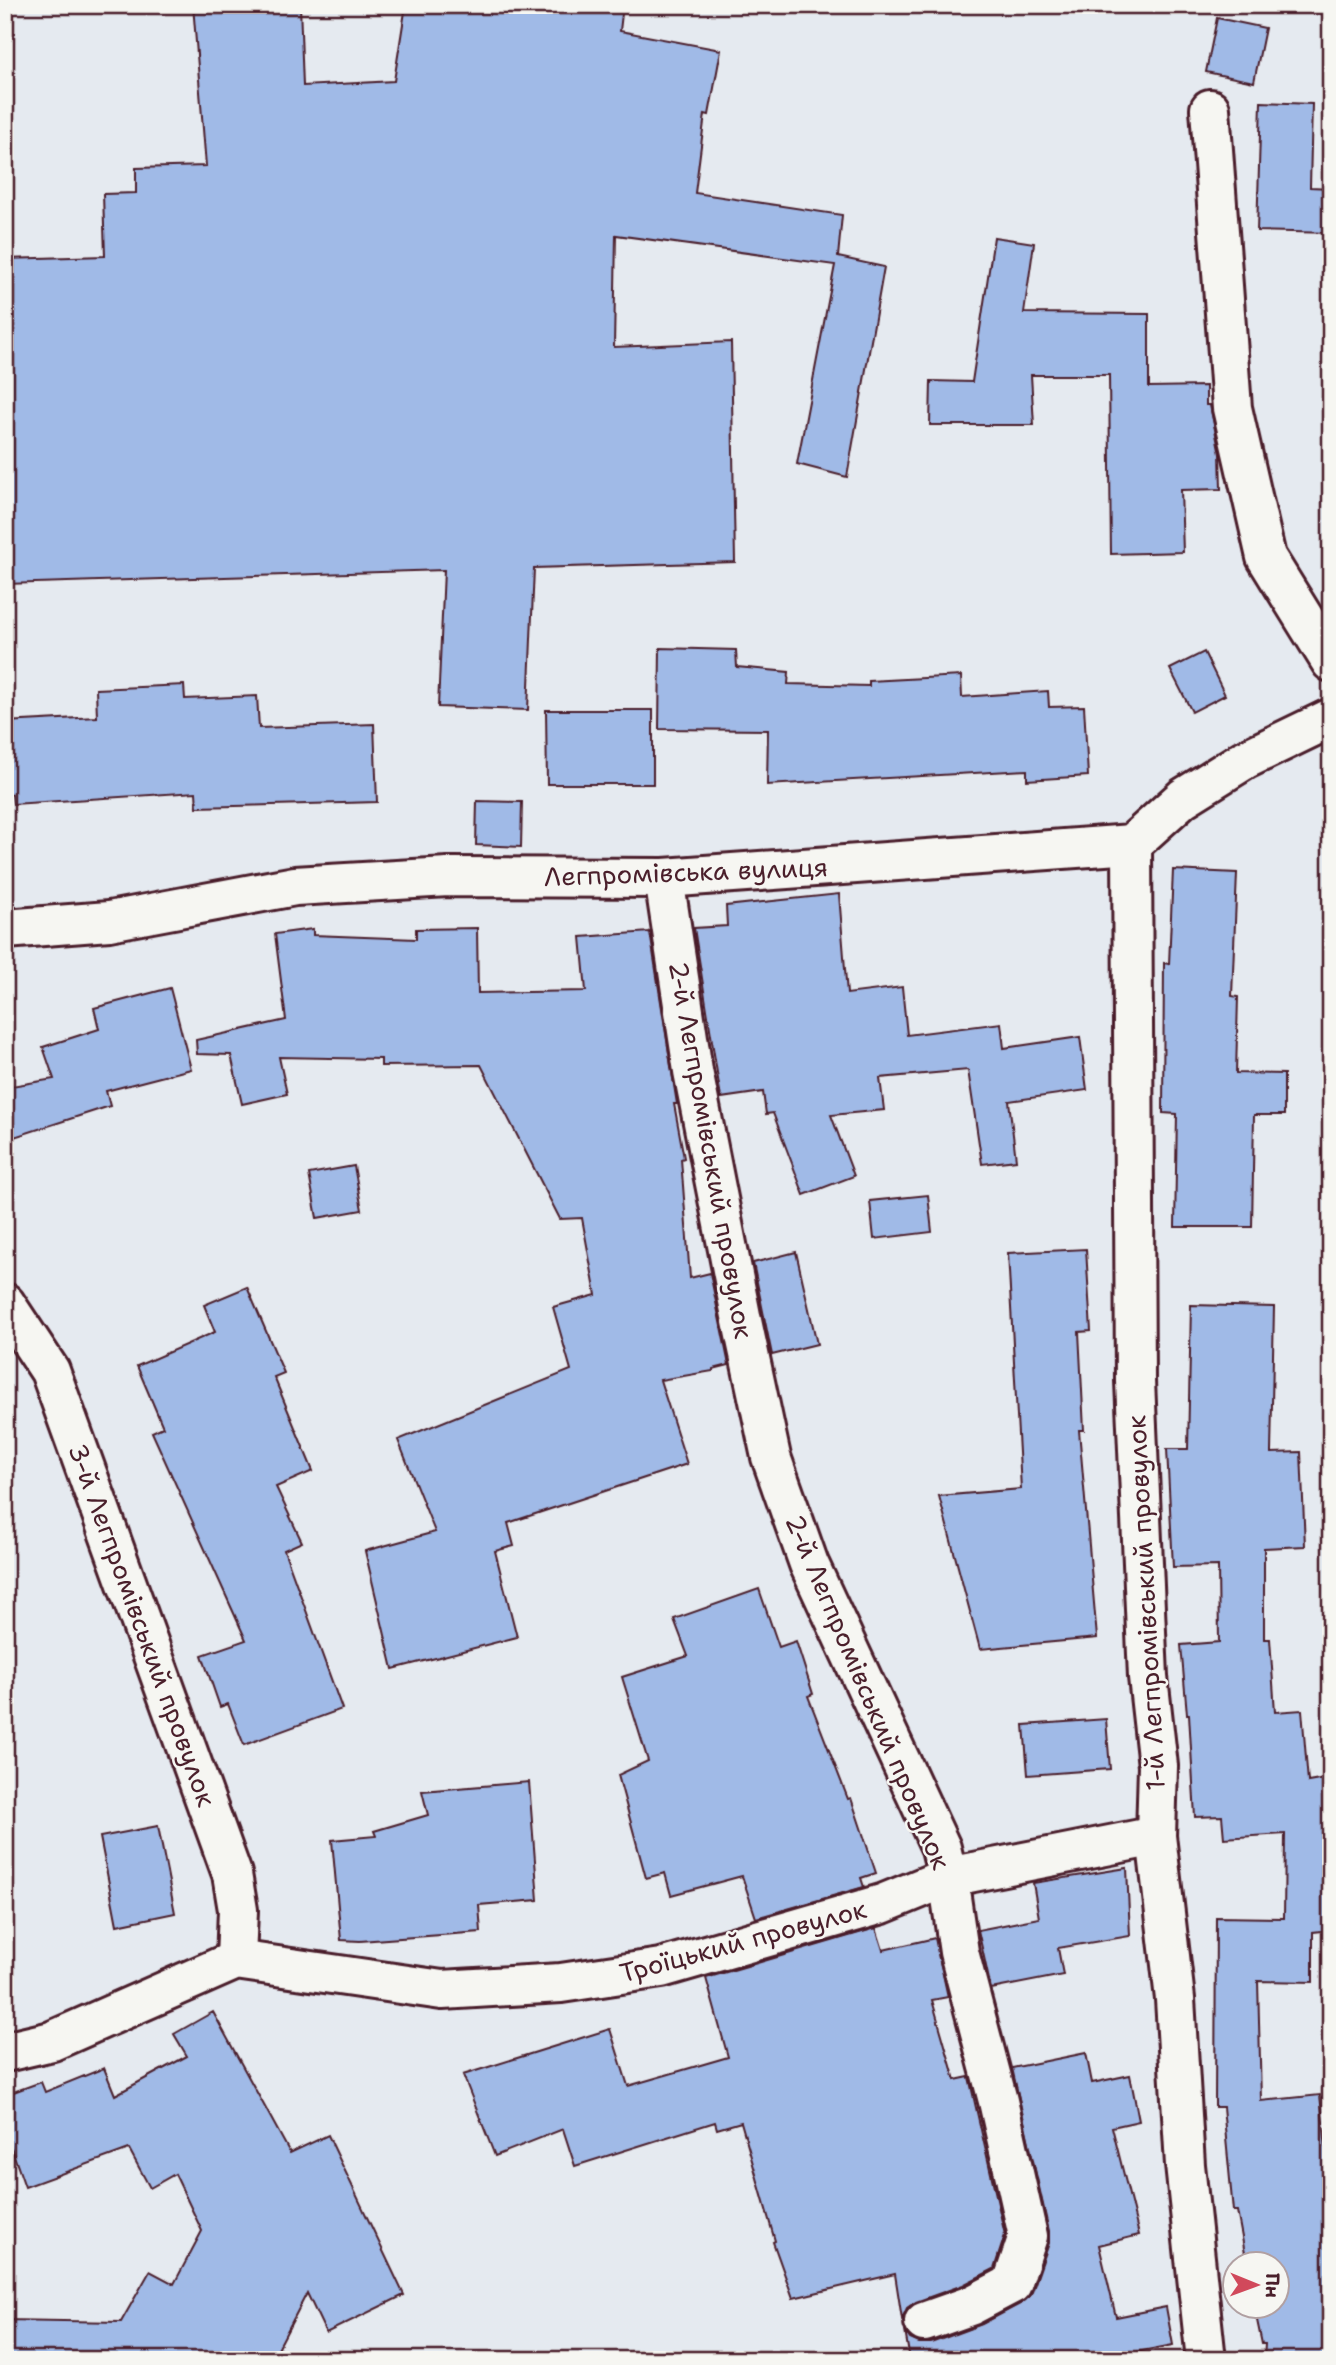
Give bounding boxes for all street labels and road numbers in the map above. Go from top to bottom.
street label: Легпромівська вулиця [543,849,829,894]
street label: 2-й Легпромівський провулок [661,959,762,1341]
street label: 1-й Легпромівський провулок [1118,1414,1173,1792]
street label: 3-й Легпромівський провулок [60,1439,225,1811]
street label: 2-й Легпромівський провулок [778,1509,959,1875]
street label: Троїцький провулок [616,1891,870,1990]

